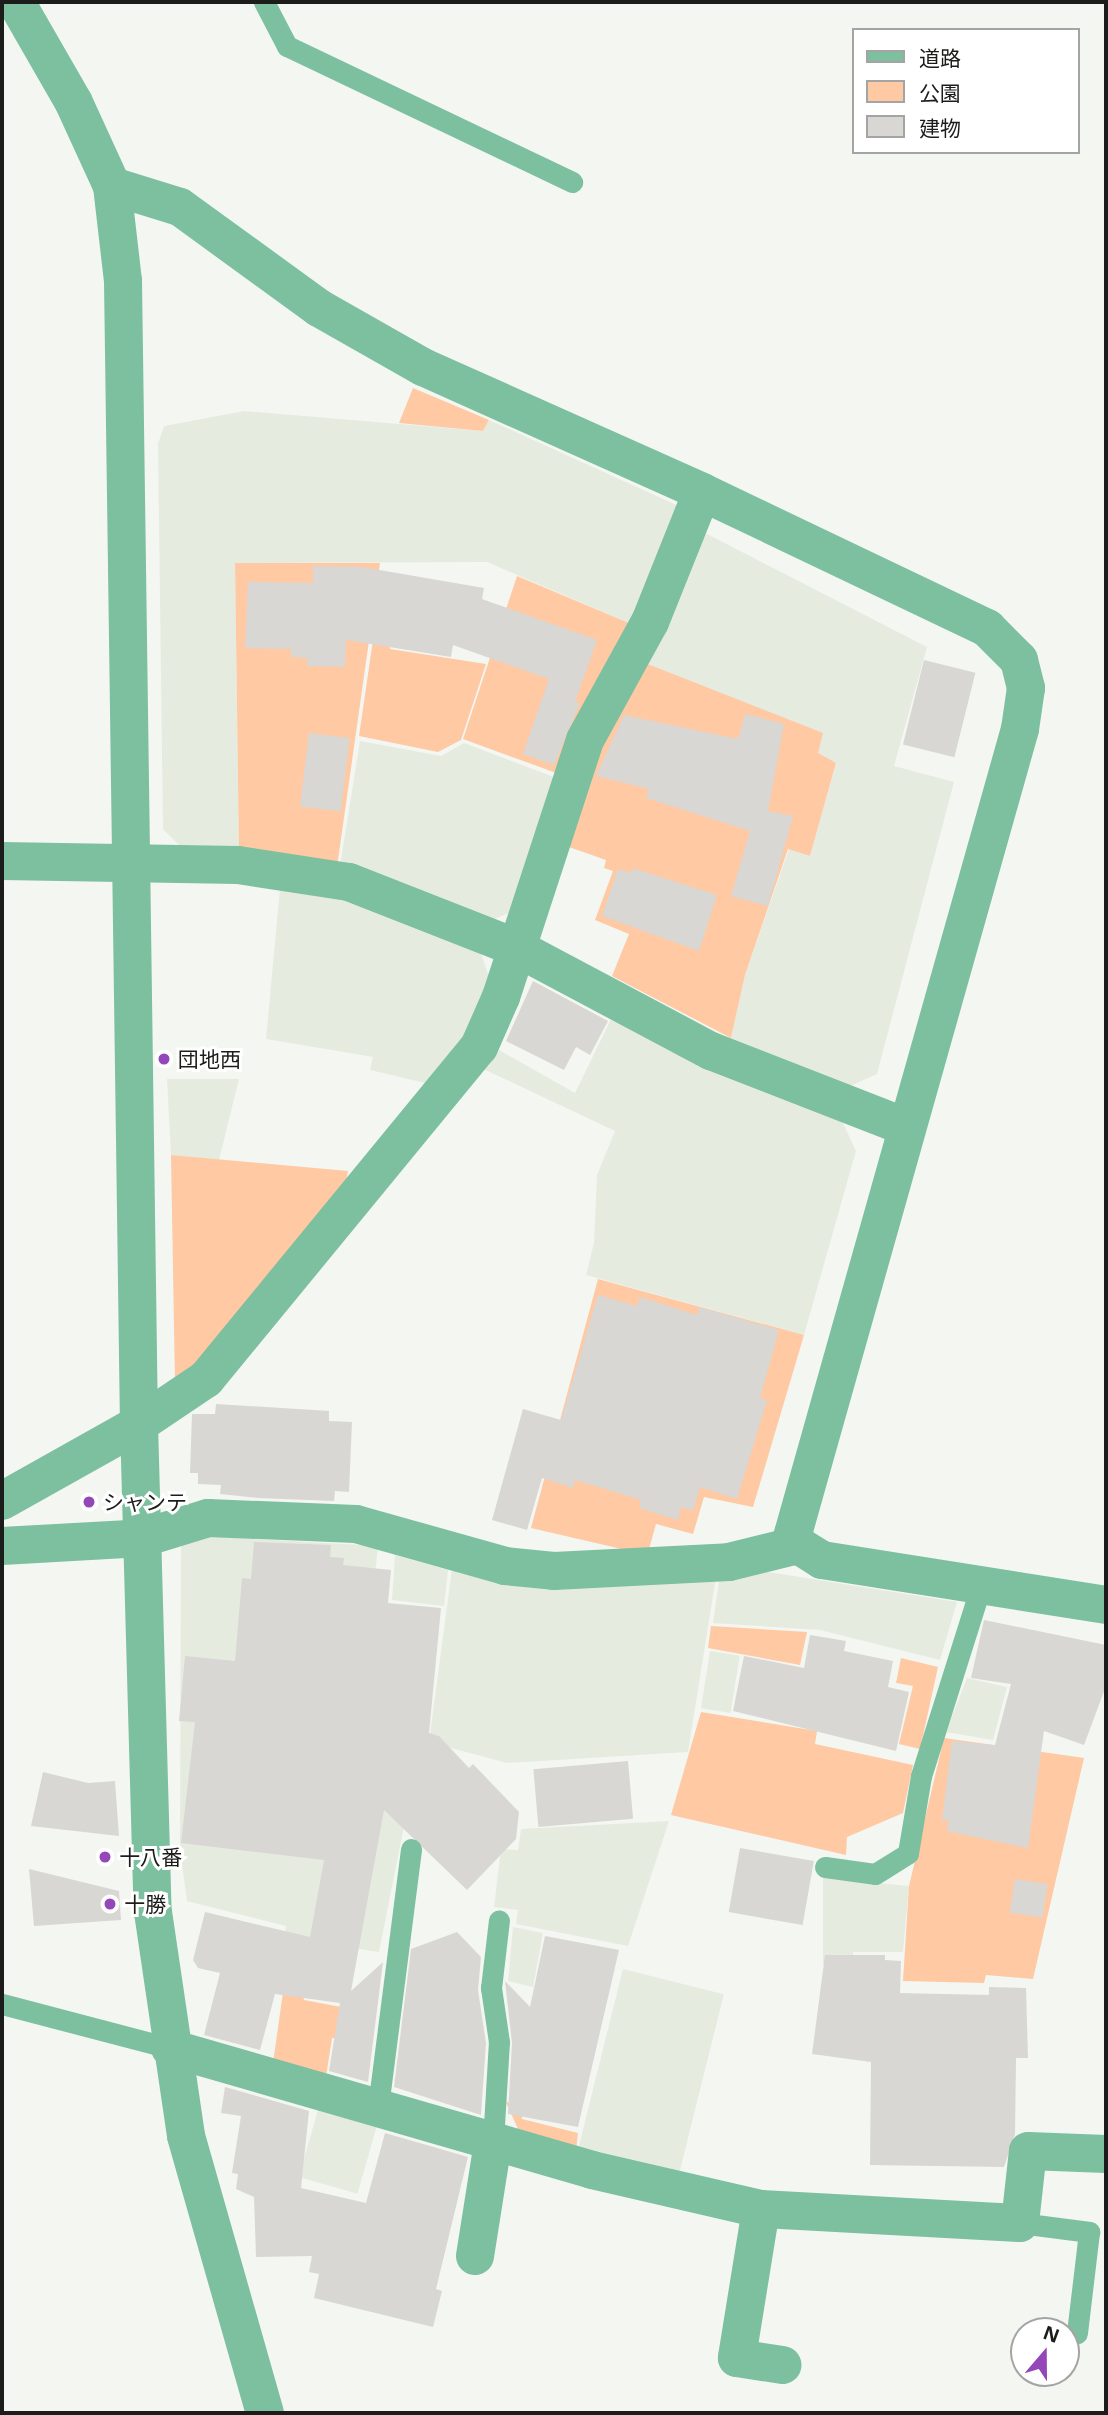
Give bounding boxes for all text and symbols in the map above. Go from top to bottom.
legend [852,28,1080,154]
text: 道路 [919,44,961,72]
text: 公園 [919,79,961,107]
text: 建物 [919,114,961,142]
place label: 団地西 [178,1046,241,1072]
marker: 団地西 [156,1051,172,1067]
place label: シャンテ [103,1489,187,1515]
marker: シャンテ [81,1494,97,1510]
place label: 十八番 [119,1844,182,1870]
marker: 十八番 [97,1849,113,1865]
place label: 十勝 [124,1891,166,1917]
marker: 十勝 [102,1896,118,1912]
north arrow [1010,2317,1080,2387]
text: N [1040,2319,1063,2349]

